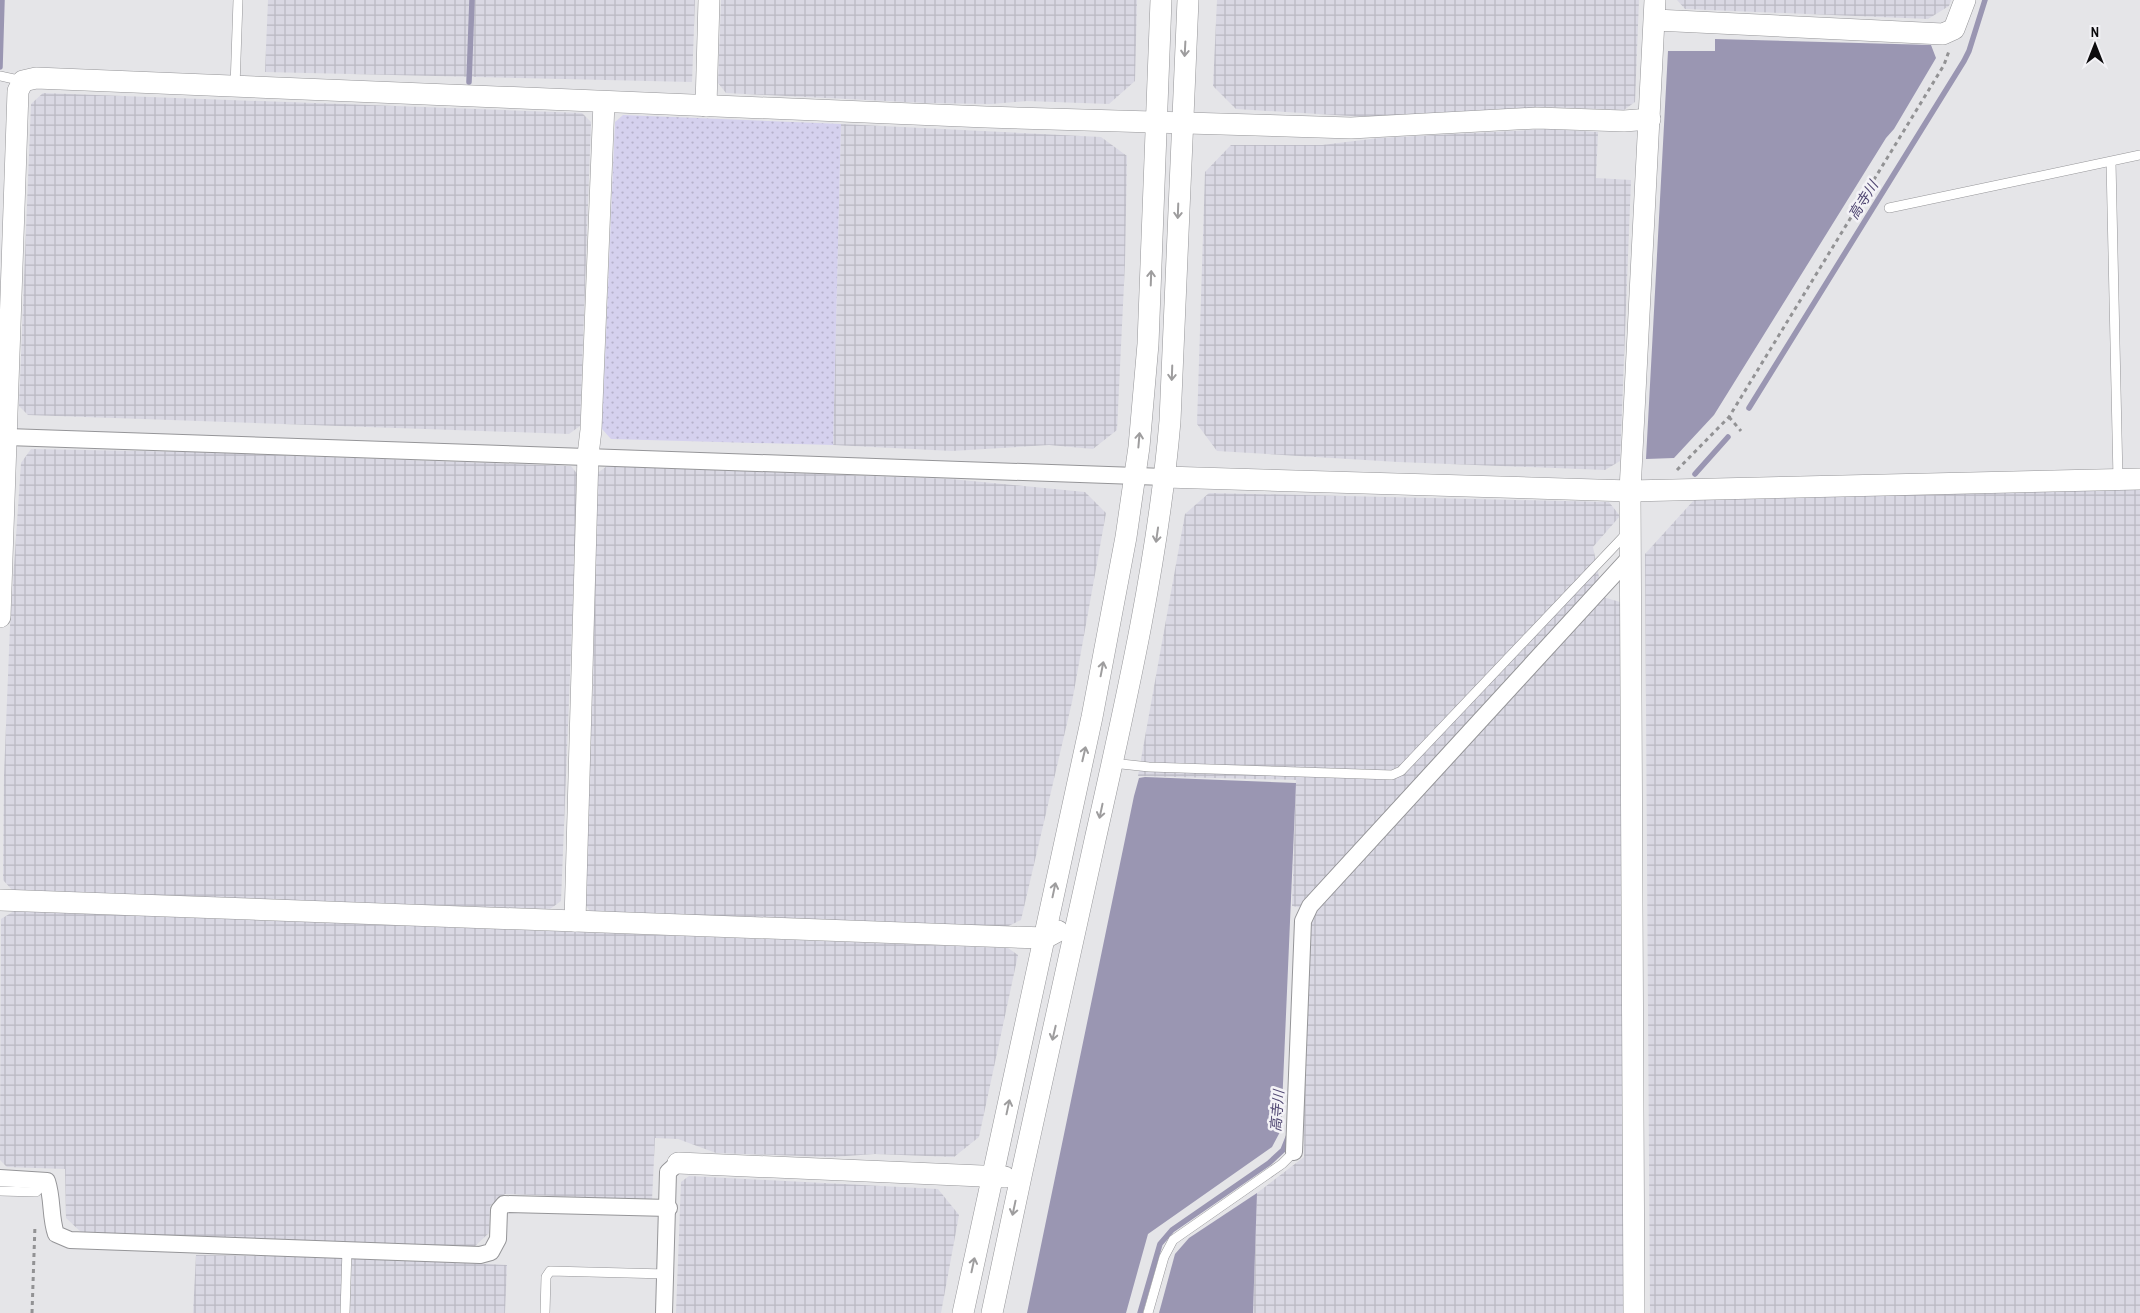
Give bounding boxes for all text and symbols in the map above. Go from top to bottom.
north arrow [2070,20,2120,70]
text: N [2091,23,2099,41]
one-way arrow [1181,40,1190,56]
water label: 高寺川 [1844,176,1883,223]
one-way arrow [1174,203,1183,219]
one-way arrow [1146,270,1155,286]
one-way arrow [1167,365,1176,381]
one-way arrow [1134,432,1144,448]
one-way arrow [1152,527,1162,543]
one-way arrow [1097,661,1107,677]
one-way arrow [1080,747,1089,763]
one-way arrow [1096,802,1106,818]
one-way arrow [1050,882,1060,898]
one-way arrow [1048,1024,1058,1040]
water label: 高寺川 [1266,1087,1288,1133]
one-way arrow [1004,1099,1013,1115]
one-way arrow [1009,1200,1018,1216]
one-way arrow [969,1258,978,1274]

